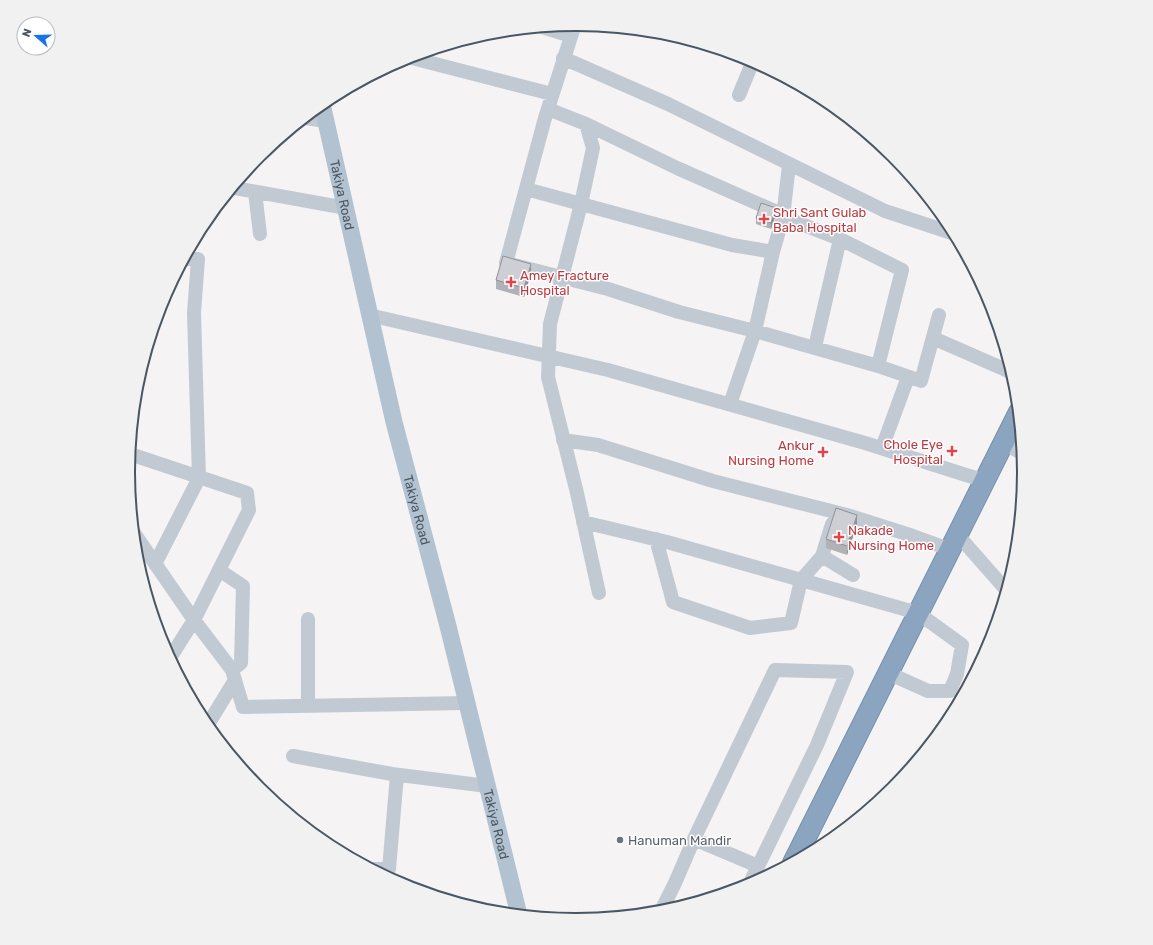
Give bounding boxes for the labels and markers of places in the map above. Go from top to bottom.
place label: Shri Sant Gulab Baba Hospital [773,205,867,235]
marker: Shri Sant Gulab Baba Hospital [758,213,770,225]
place label: Amey Fracture Hospital [520,268,609,298]
marker: Amey Fracture Hospital [505,276,517,288]
place label: Chole Eye Hospital [883,437,943,467]
place label: Ankur Nursing Home [728,438,814,469]
marker: Chole Eye Hospital [946,445,958,457]
marker: Ankur Nursing Home [817,446,829,458]
place label: Nakade Nursing Home [848,523,934,554]
marker: Nakade Nursing Home [833,531,845,543]
place label: Hanuman Mandir [628,833,731,848]
marker: Hanuman Mandir [615,835,625,845]

